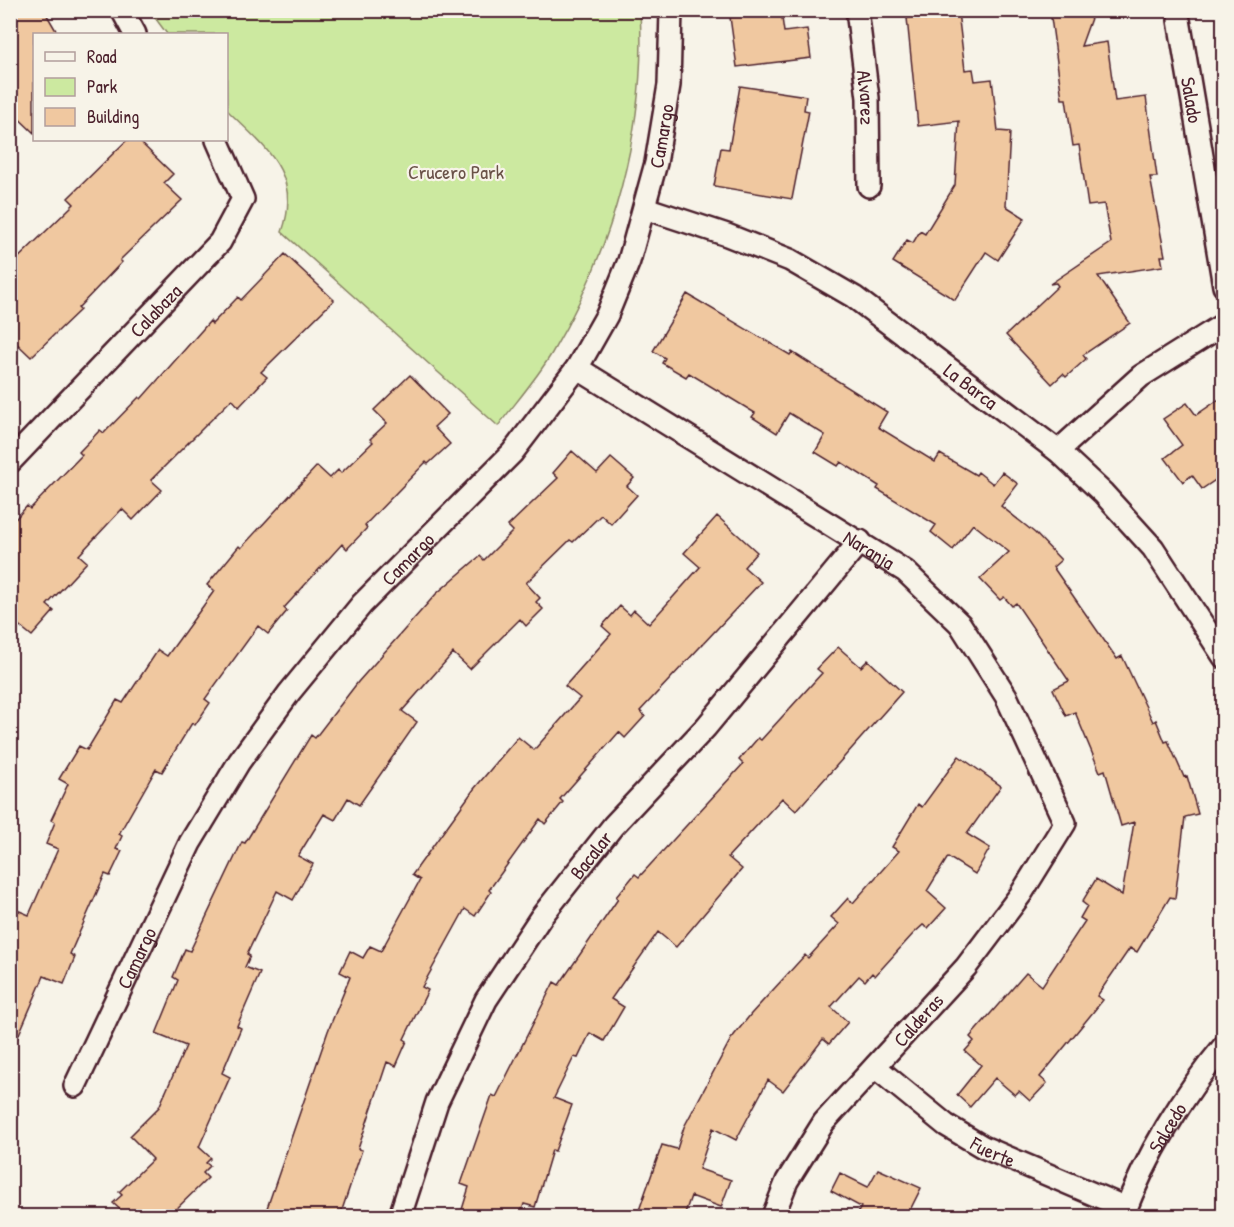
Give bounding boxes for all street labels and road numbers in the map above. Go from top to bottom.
street label: Alvarez [851,68,882,125]
street label: Salado [1175,75,1210,125]
street label: Camargo [642,102,679,170]
street label: Calabaza [123,277,187,343]
street label: La Barca [939,356,1004,415]
street label: Naranja [839,523,900,575]
street label: Camargo [375,526,440,591]
street label: Bacalar [563,825,618,884]
street label: Camargo [110,923,162,993]
street label: Calderas [887,987,949,1052]
street label: Salcedo [1141,1097,1192,1157]
street label: Fuerte [965,1129,1020,1173]

